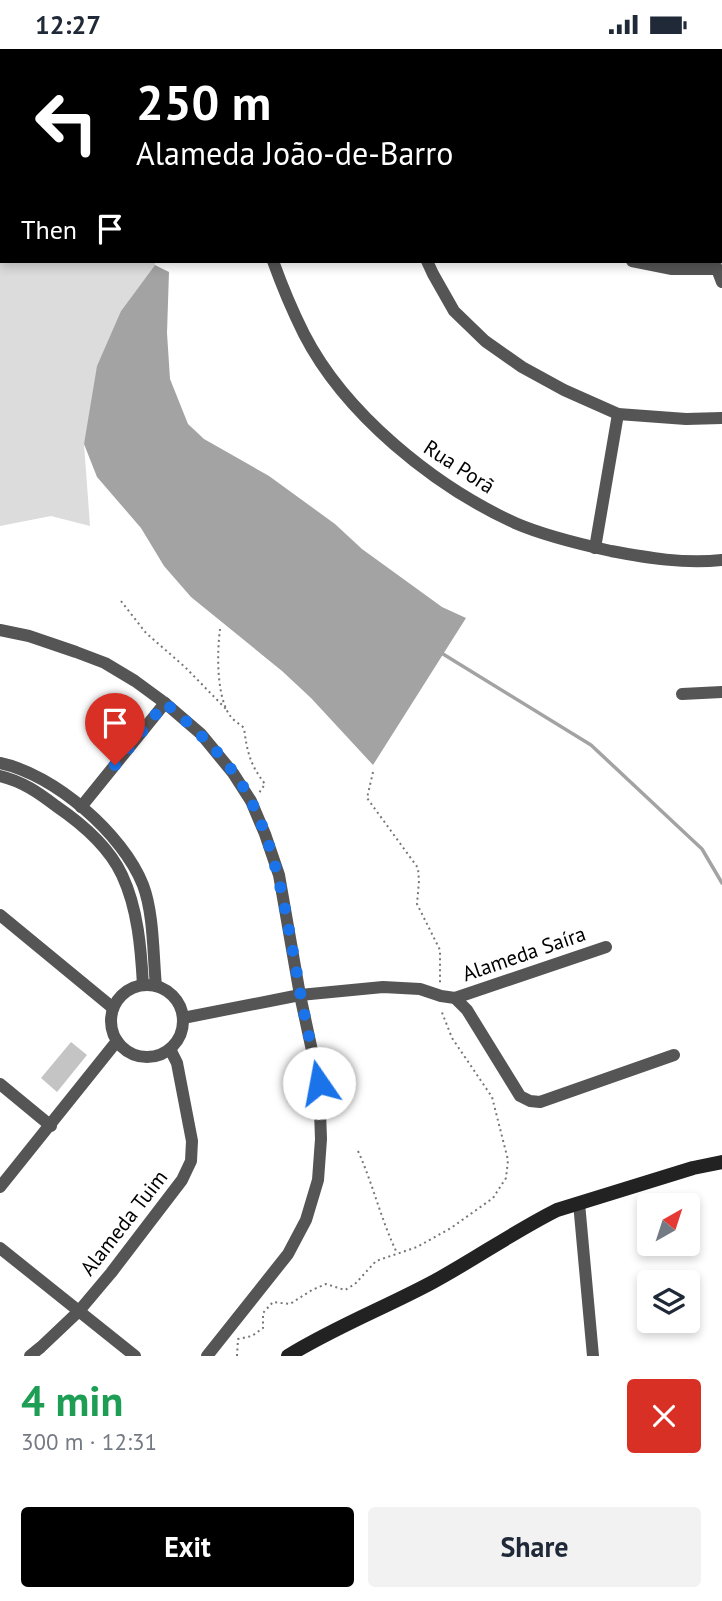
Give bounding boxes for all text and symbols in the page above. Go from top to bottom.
text: 12:27 [35,8,101,41]
text: 250 m [136,70,271,134]
icon: left [21,77,112,168]
text: Alameda João-de-Barro [136,132,453,174]
icon: arrive [91,210,129,248]
text: Then [21,213,77,246]
street label: Rua Porã [419,434,500,500]
pin [85,693,145,765]
icon: arrive [96,704,134,742]
street label: Alameda Saíra [459,920,589,987]
position arrow [282,1046,356,1120]
street label: Alameda Tuim [74,1164,173,1281]
north arrow [637,1193,700,1257]
map controls [637,1193,700,1333]
button: layers [637,1270,700,1333]
text: 4 min [21,1373,123,1428]
button: close [627,1379,701,1453]
text: 300 m · 12:31 [21,1427,157,1456]
button: Exit [21,1507,354,1587]
button: Share [368,1507,701,1587]

